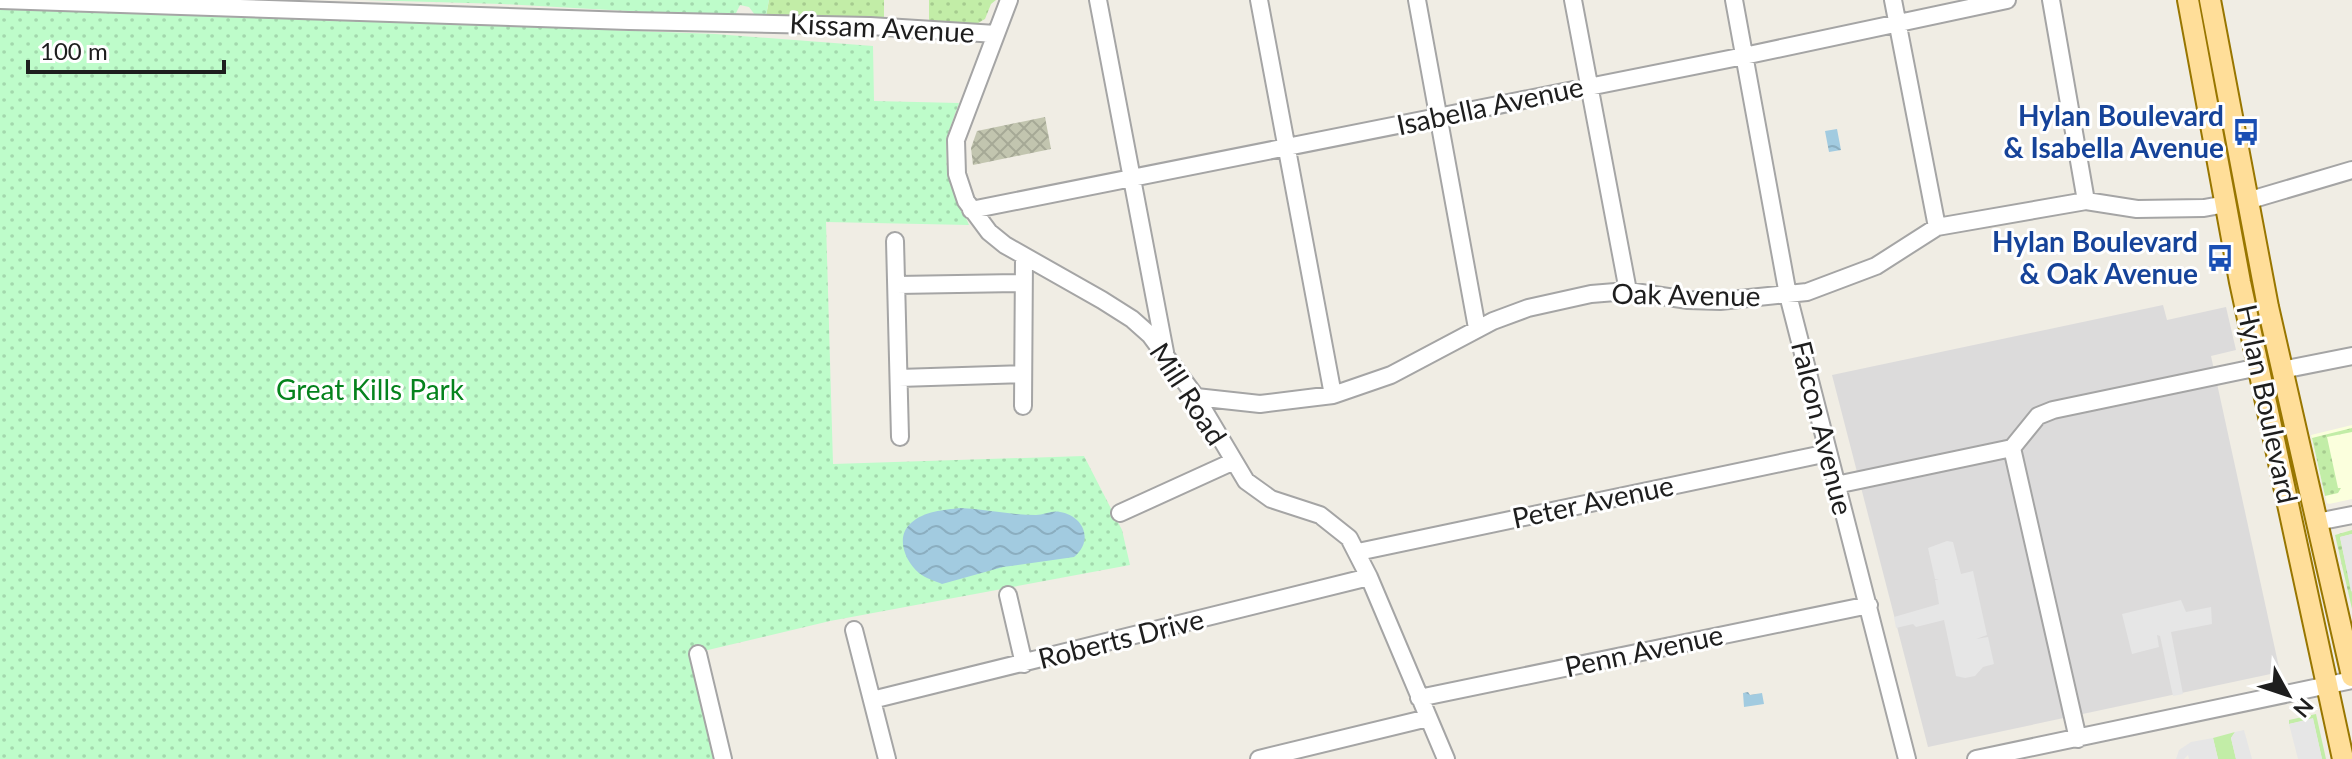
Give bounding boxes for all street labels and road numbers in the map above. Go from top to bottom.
street label: Kissam Avenue [789,5,976,49]
street label: Isabella Avenue [1393,69,1586,141]
street label: Oak Avenue [1611,276,1761,312]
street label: Hylan Boulevard [2230,301,2306,506]
street label: Mill Road [1143,336,1234,451]
street label: Falcon Avenue [1785,337,1861,518]
street label: Peter Avenue [1509,467,1677,535]
street label: Roberts Drive [1035,601,1207,675]
street label: Penn Avenue [1562,617,1726,683]

